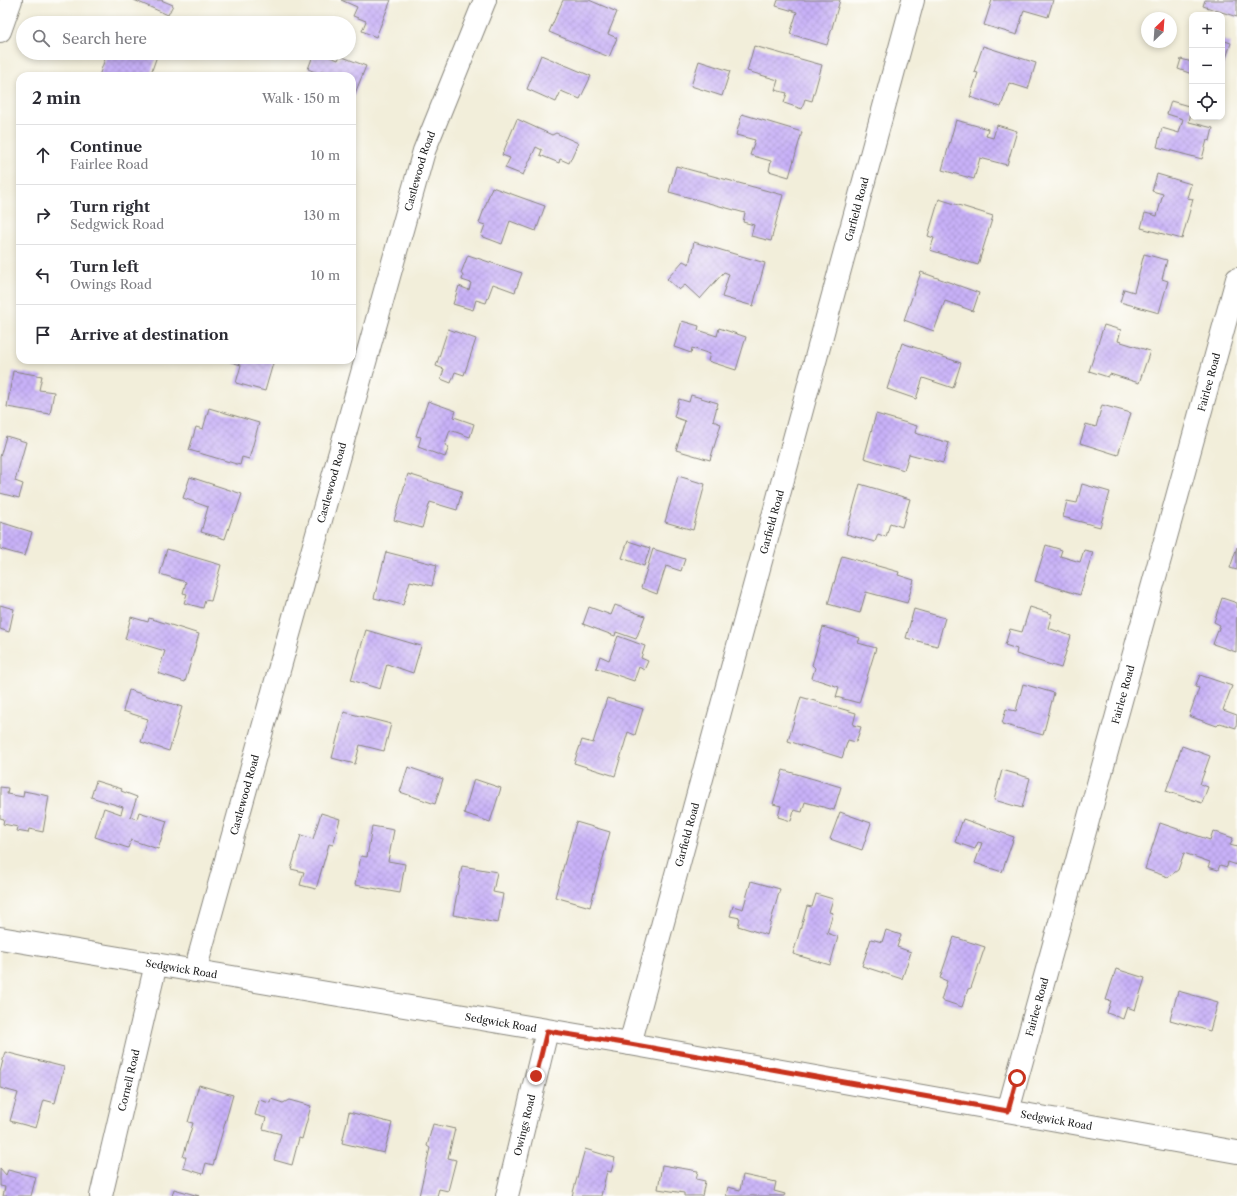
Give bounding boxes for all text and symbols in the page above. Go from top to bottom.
north arrow [1141,12,1177,48]
map controls [1189,12,1225,120]
button: + [1189,12,1225,48]
search box [16,16,356,60]
icon: search [30,27,52,49]
text: Search here [62,29,147,48]
button: − [1189,48,1225,84]
button: locate [1189,84,1225,120]
text: 2 min [32,88,81,108]
text: Walk · 150 m [262,90,340,106]
street label: Castlewood Road [401,129,438,212]
text: Continue [70,137,142,156]
icon: ahead [32,144,54,166]
text: 10 m [311,147,340,163]
text: Fairlee Road [70,156,148,172]
street label: Garfield Road [841,176,871,243]
text: Turn right [70,197,150,216]
icon: right [32,204,54,226]
text: 130 m [304,207,340,223]
text: Sedgwick Road [70,216,164,232]
text: Turn left [70,257,139,276]
icon: left [32,264,54,286]
text: 10 m [311,267,340,283]
text: Owings Road [70,276,152,292]
icon: arrive [32,324,54,346]
text: Arrive at destination [70,325,229,344]
street label: Fairlee Road [1194,351,1223,413]
street label: Castlewood Road [314,441,349,524]
street label: Garfield Road [757,488,786,555]
street label: Fairlee Road [1108,664,1137,725]
street label: Castlewood Road [227,753,262,837]
street label: Garfield Road [672,801,702,868]
street label: Sedgwick Road [145,956,218,981]
street label: Fairlee Road [1022,976,1051,1038]
street label: Sedgwick Road [464,1010,538,1035]
street label: Cornell Road [115,1048,142,1113]
route end [527,1067,545,1085]
route start [1008,1069,1026,1087]
street label: Owings Road [510,1093,538,1157]
street label: Sedgwick Road [1020,1107,1093,1133]

